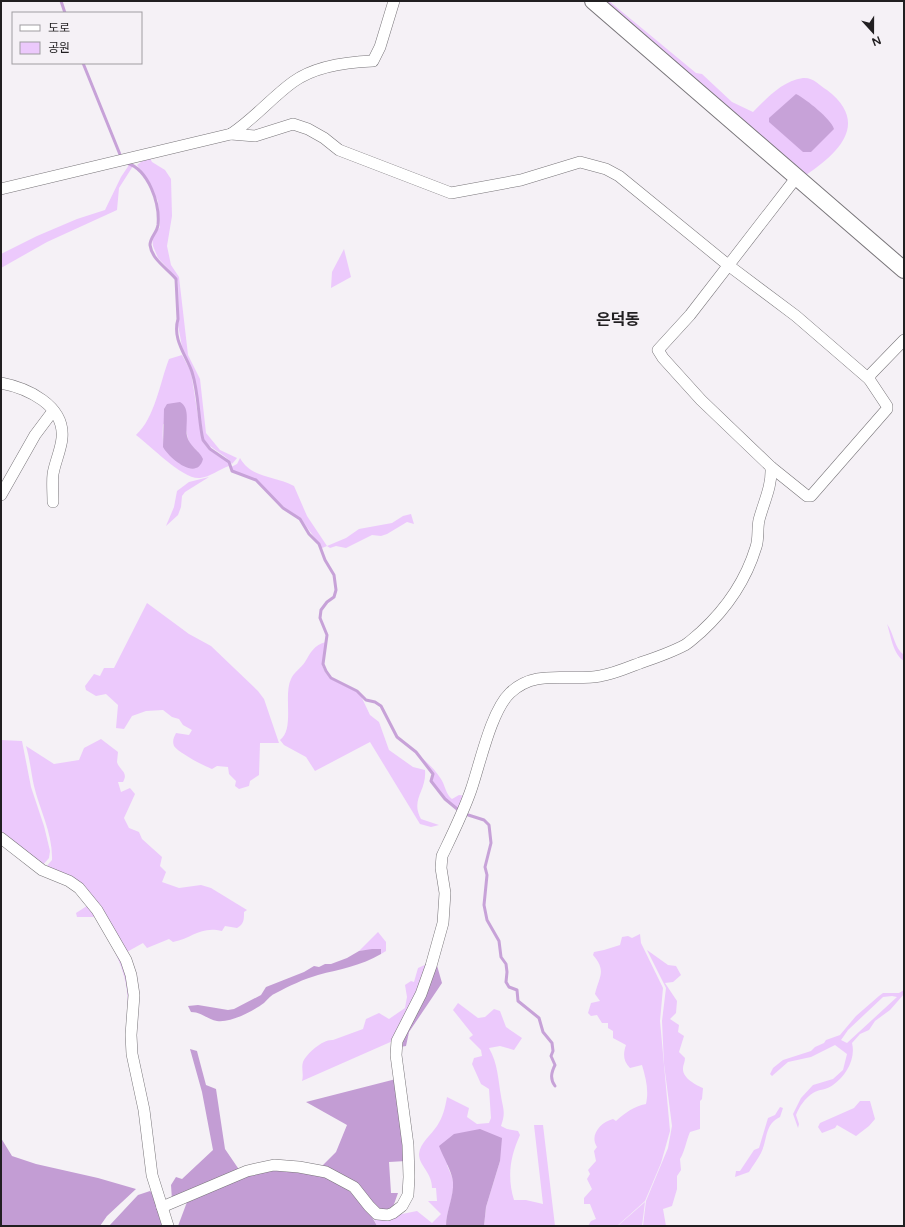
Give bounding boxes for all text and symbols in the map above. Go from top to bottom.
legend [12,12,142,64]
north arrow [853,12,893,52]
text: 도로 [48,21,70,35]
text: N [870,33,883,49]
text: 공원 [48,41,70,55]
district label: 은덕동 [596,310,640,330]

